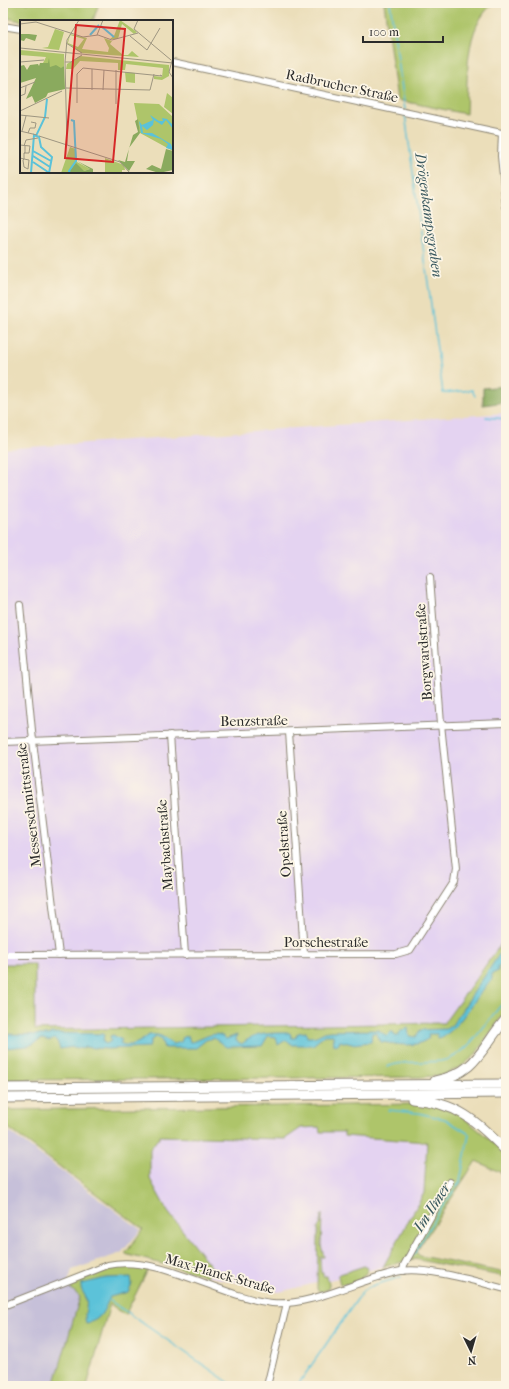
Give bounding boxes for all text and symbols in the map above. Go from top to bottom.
scale bar [363,18,443,44]
inset map [20,20,173,173]
text: 100 m [369,25,399,39]
street label: Radbrucher Straße [284,66,400,106]
water label: Drögenkampsgraben [411,150,447,279]
street label: Borgwardstraße [412,603,436,701]
street label: Benzstraße [220,712,288,730]
street label: Messerschmittstraße [13,742,45,868]
street label: Maybachstraße [153,799,177,891]
street label: Opelstraße [273,810,295,878]
street label: Porschestraße [284,934,368,951]
water label: Im Ilmer [409,1178,455,1236]
street label: Max-Planck-Straße [163,1250,277,1298]
north arrow [451,1331,491,1371]
text: N [466,1354,477,1367]

